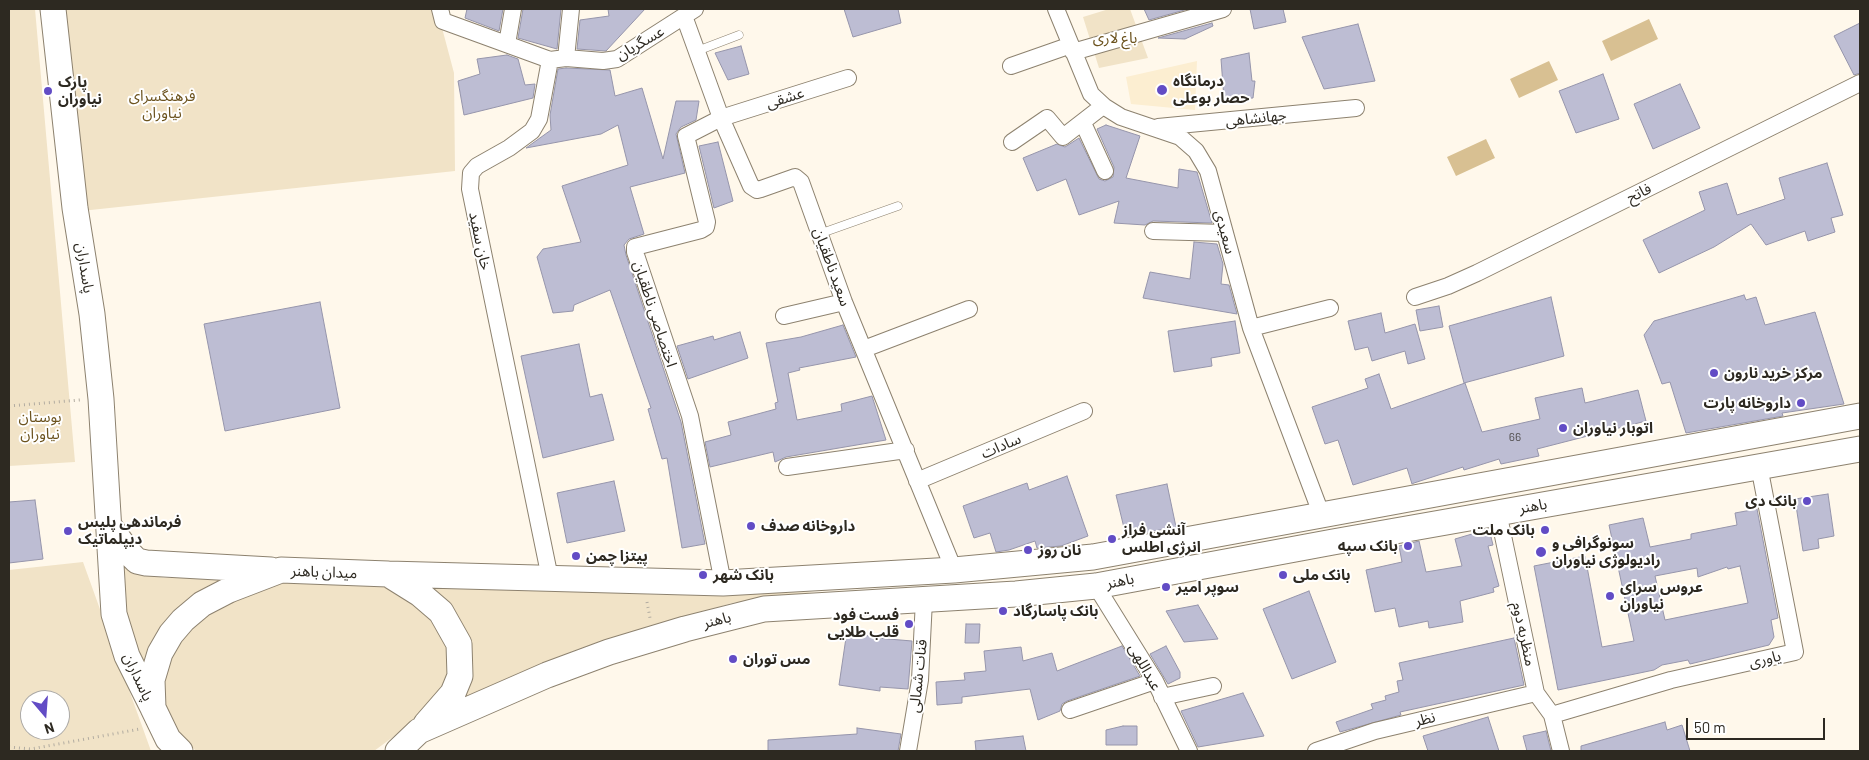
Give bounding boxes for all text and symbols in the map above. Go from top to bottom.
street label: عسگریان [613,22,667,64]
park label: باغ لاری [1093,29,1137,47]
place label: درمانگاه حصار بوعلی [1173,72,1250,107]
place label: پارک نیاوران [58,73,102,108]
marker: درمانگاه حصار بوعلی [1155,83,1169,97]
street label: عشقی [764,84,806,112]
marker: پارک نیاوران [42,85,54,97]
park label: فرهنگسرای نیاوران [129,87,195,122]
street label: جهانشاهی [1224,106,1288,130]
street label: فاتح [1624,179,1654,207]
street label: سعیدی [1211,208,1239,256]
street label: خان سفید [465,210,495,272]
street label: سعید ناطقیان [809,225,855,309]
street label: پاسداران [72,241,98,295]
street label: اختصاصی ناطقیان [629,259,681,369]
place label: مرکز خرید نارون [1724,364,1822,382]
marker: مرکز خرید نارون [1708,367,1720,379]
place label: داروخانه پارت [1704,394,1791,412]
marker: داروخانه پارت [1795,397,1807,409]
park label: بوستان نیاوران [18,408,62,443]
place label: اتوبار نیاوران [1573,419,1653,437]
marker: اتوبار نیاوران [1557,422,1569,434]
street label: سادات [978,430,1024,462]
house number: 66 [1509,430,1521,444]
place label: بانک دی [1745,492,1797,510]
street label: باهنر [1518,495,1548,517]
marker: بانک دی [1801,495,1813,507]
place label: فرماندهی پلیس دیپلماتیک [78,513,181,548]
place label: داروخانه صدف [761,517,855,535]
marker: داروخانه صدف [745,520,757,532]
place label: آنشی فراز انرژی اطلس [1122,521,1201,556]
place label: بانک ملت [1472,521,1535,539]
marker: بانک ملت [1539,524,1551,536]
marker: فرماندهی پلیس دیپلماتیک [62,525,74,537]
marker: آنشی فراز انرژی اطلس [1106,533,1118,545]
place label: سونوگرافی و رادیولوژی نیاوران [1552,534,1661,569]
place label: بانک سپه [1338,537,1398,555]
marker: بانک سپه [1402,540,1414,552]
place label: نان روز [1038,541,1081,559]
marker: نان روز [1022,544,1034,556]
marker: سونوگرافی و رادیولوژی نیاوران [1534,545,1548,559]
place label: پیتزا چمن [586,547,648,565]
marker: پیتزا چمن [570,550,582,562]
street label: میدان باهنر [291,562,357,582]
place label: بانک شهر [713,566,774,584]
place label: بانک ملی [1293,566,1350,584]
marker: بانک شهر [697,569,709,581]
street label: باهنر [1104,569,1136,593]
marker: بانک ملی [1277,569,1289,581]
place label: سوپر امیر [1176,578,1239,596]
place label: عروس سرای نیاوران [1620,578,1703,613]
marker: سوپر امیر [1160,581,1172,593]
marker: عروس سرای نیاوران [1604,590,1616,602]
street label: منظریه دوم [1508,600,1540,668]
place label: بانک پاسارگاد [1013,602,1099,620]
marker: بانک پاسارگاد [997,605,1009,617]
place label: فست فود قلب طلایی [827,606,899,641]
street label: باهنر [701,608,733,632]
marker: فست فود قلب طلایی [903,618,915,630]
street label: قنات شمالى [905,638,931,714]
street label: عبداللهی [1125,640,1165,694]
street label: یاوری [1747,647,1783,671]
street label: پاسداران [119,650,157,704]
place label: مس توران [743,650,811,668]
marker: مس توران [727,653,739,665]
north arrow [20,690,70,740]
street label: نظر [1413,708,1437,730]
scale bar [1689,708,1828,740]
text: 50 m [1694,718,1726,736]
text: N [42,719,57,738]

